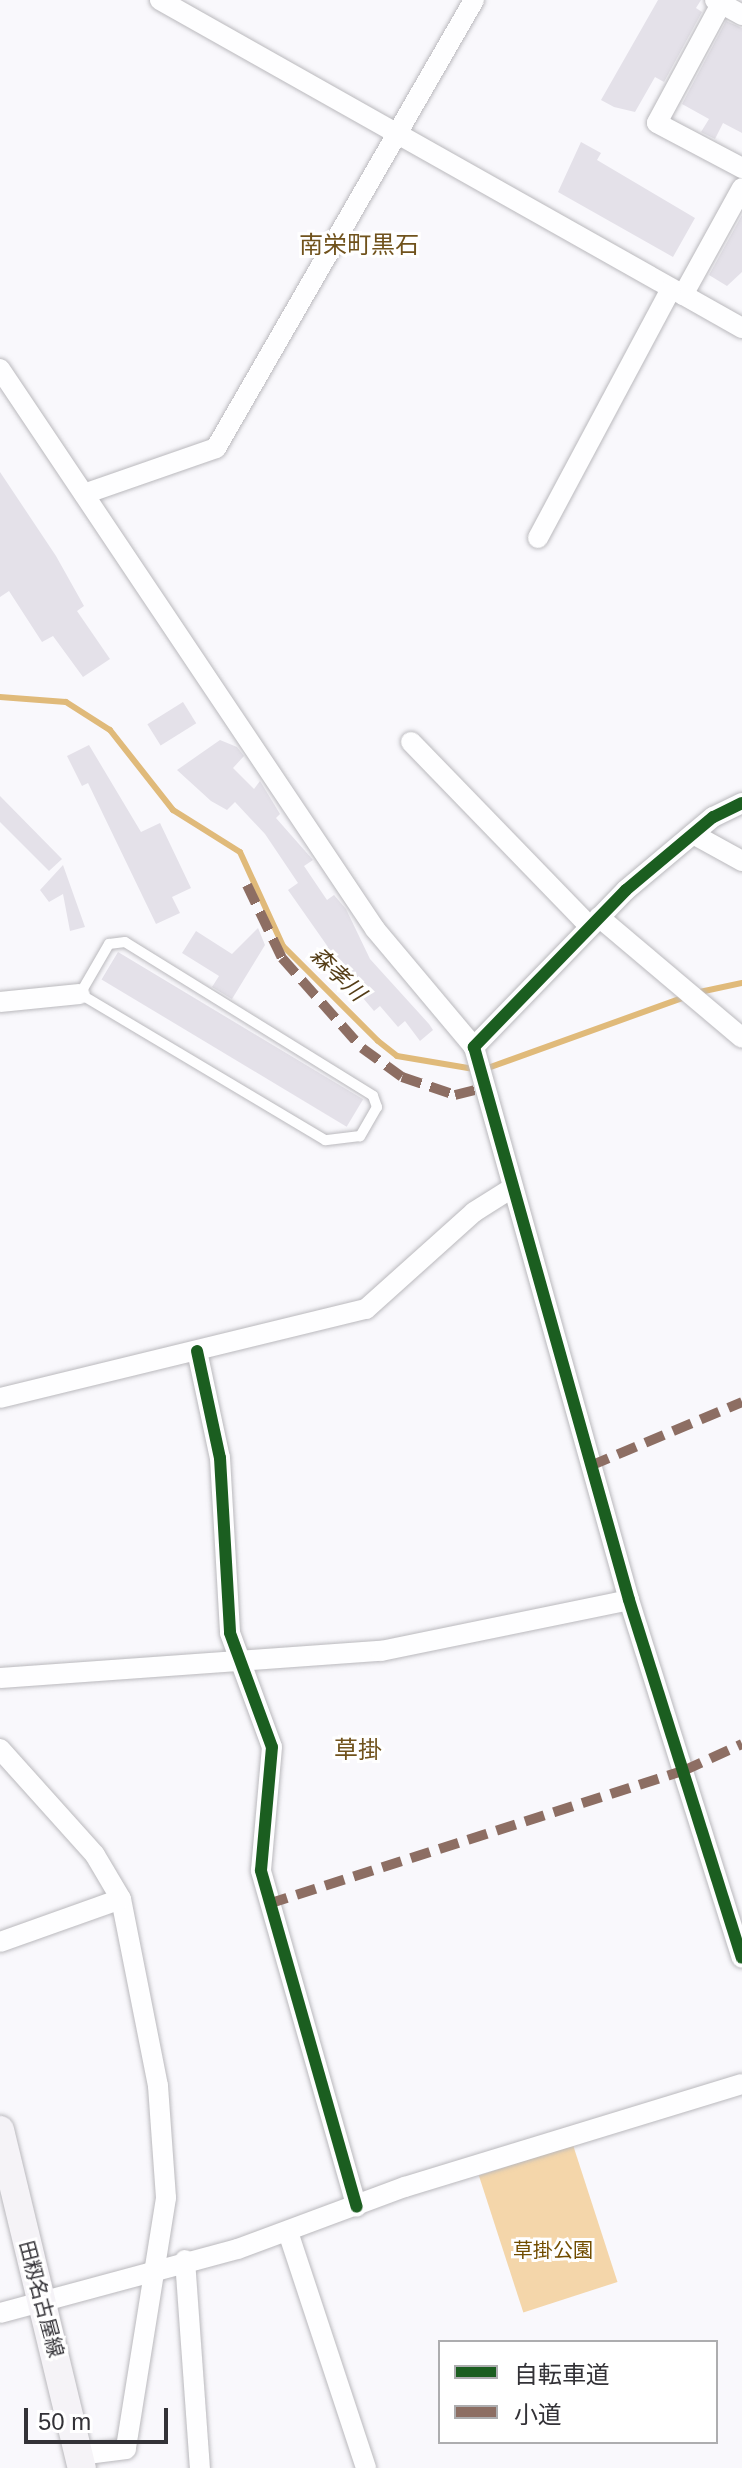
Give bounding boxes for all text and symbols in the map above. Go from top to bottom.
district label: 南栄町黒石 [299,231,419,259]
water label: 森孝川 [305,942,371,1006]
district label: 草掛 [334,1736,382,1764]
street label: 田籾名古屋線 [14,2238,68,2360]
park label: 草掛公園 [513,2238,593,2262]
legend [438,2340,718,2444]
text: 自転車道 [514,2361,610,2388]
scale bar [28,2392,172,2442]
text: 小道 [514,2401,562,2428]
text: 50 m [38,2408,91,2435]

